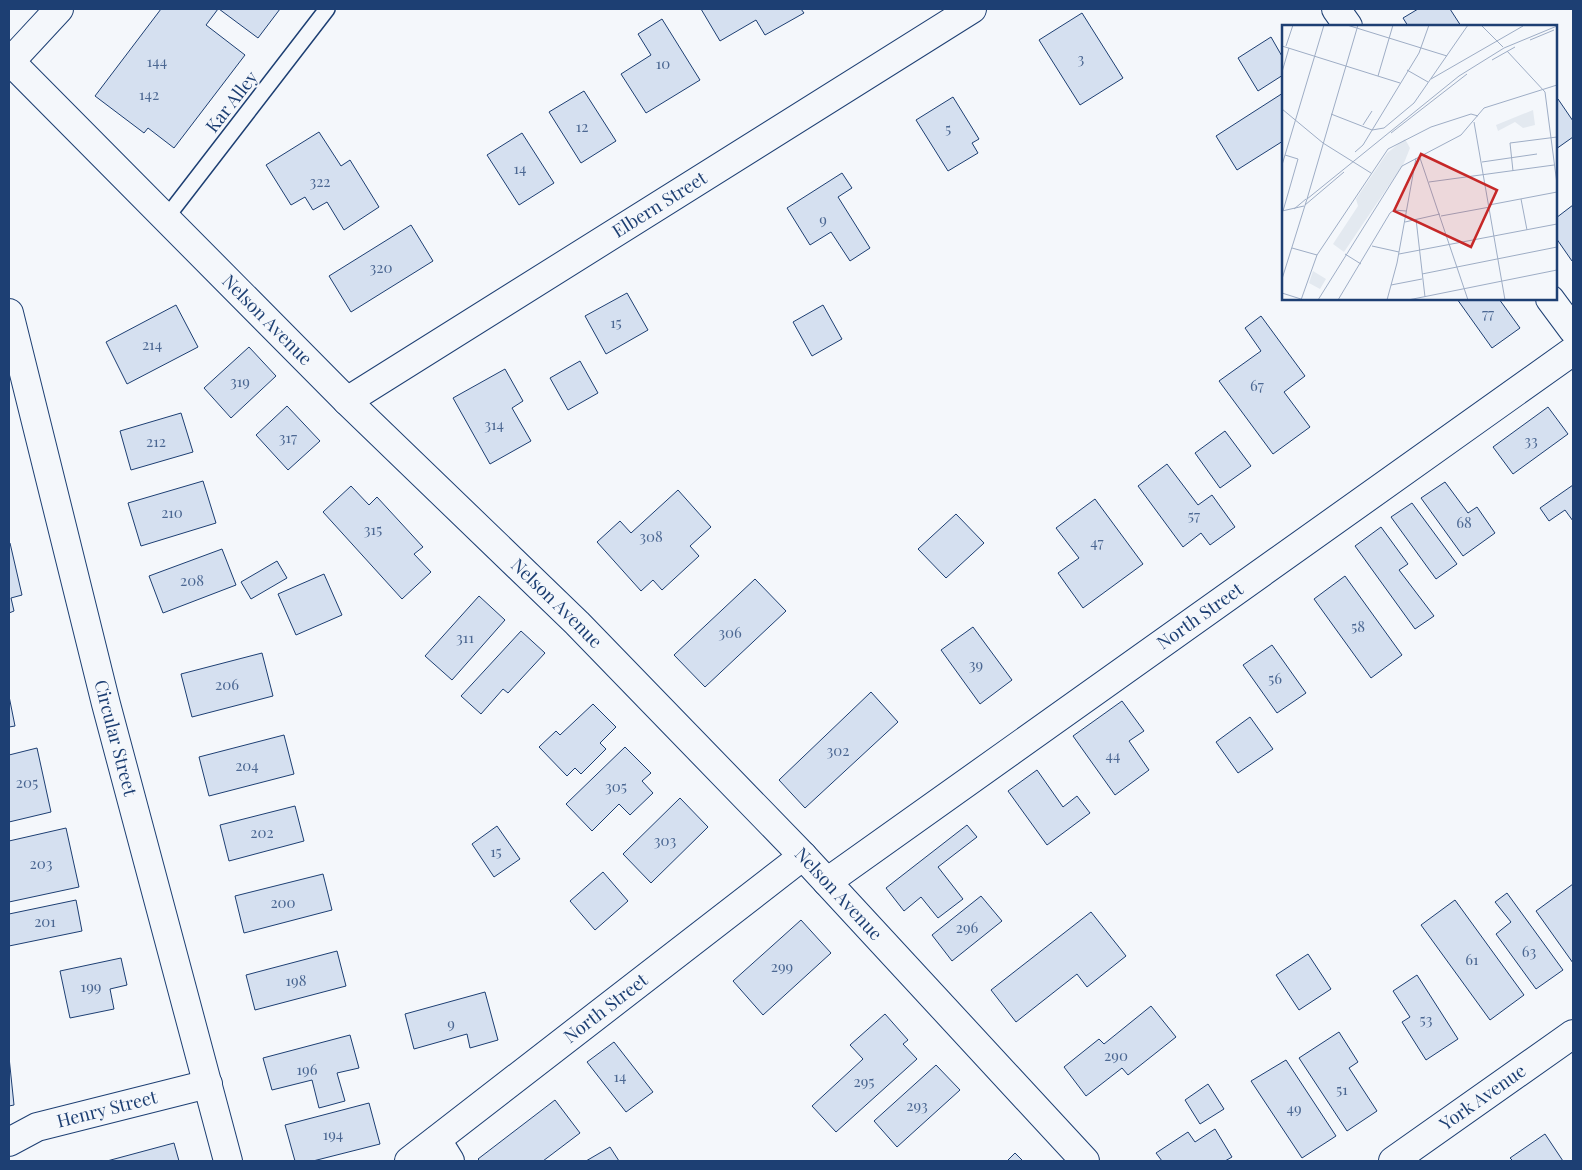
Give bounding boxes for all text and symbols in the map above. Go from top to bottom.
inset map [1282,25,1557,300]
house number: 3 [1078,48,1085,68]
house number: 144 [147,51,167,71]
house number: 10 [656,53,670,73]
street label: Kar Alley [200,66,263,137]
house number: 142 [139,84,159,104]
house number: 12 [576,116,588,136]
house number: 5 [945,118,951,138]
house number: 14 [514,158,526,178]
street label: Elbern Street [607,165,711,243]
house number: 322 [309,171,331,191]
house number: 9 [819,209,827,229]
house number: 320 [370,257,392,277]
street label: Nelson Avenue [217,269,318,370]
house number: 77 [1482,303,1494,323]
house number: 15 [610,312,622,332]
house number: 214 [142,334,162,354]
house number: 319 [230,371,250,391]
house number: 67 [1250,375,1264,395]
house number: 314 [484,414,504,434]
house number: 317 [279,427,297,447]
house number: 33 [1524,430,1538,450]
house number: 212 [146,431,166,451]
house number: 210 [161,502,183,522]
house number: 57 [1188,505,1200,525]
house number: 68 [1456,512,1472,532]
house number: 315 [364,519,382,539]
house number: 308 [639,526,663,546]
house number: 47 [1090,532,1104,552]
street label: Nelson Avenue [506,553,608,653]
house number: 208 [180,570,204,590]
street label: North Street [1152,576,1248,654]
house number: 58 [1351,616,1365,636]
house number: 306 [718,622,742,642]
house number: 311 [456,627,474,647]
house number: 39 [969,654,983,674]
house number: 56 [1268,668,1282,688]
house number: 206 [215,674,239,694]
street label: Circular Street [89,677,143,799]
house number: 302 [827,740,849,760]
house number: 44 [1106,745,1120,765]
house number: 204 [235,755,259,775]
house number: 205 [16,772,38,792]
house number: 305 [605,776,627,796]
house number: 202 [250,822,274,842]
house number: 303 [654,830,676,850]
house number: 15 [490,841,502,861]
street label: Nelson Avenue [790,842,888,945]
house number: 203 [30,853,53,873]
house number: 200 [270,892,296,912]
house number: 201 [34,911,56,931]
house number: 296 [956,917,979,937]
house number: 63 [1522,941,1536,961]
house number: 61 [1465,949,1479,969]
house number: 299 [771,956,793,976]
street label: North Street [558,967,653,1048]
house number: 198 [286,970,307,990]
house number: 199 [81,976,101,996]
house number: 53 [1420,1009,1433,1029]
house number: 9 [447,1013,455,1033]
house number: 290 [1104,1045,1128,1065]
street label: York Avenue [1434,1058,1530,1136]
house number: 196 [297,1059,318,1079]
house number: 14 [614,1066,626,1086]
house number: 295 [853,1071,875,1091]
house number: 51 [1336,1079,1348,1099]
street label: Henry Street [54,1084,160,1133]
house number: 293 [906,1095,928,1115]
house number: 49 [1286,1098,1302,1118]
house number: 194 [323,1124,343,1144]

